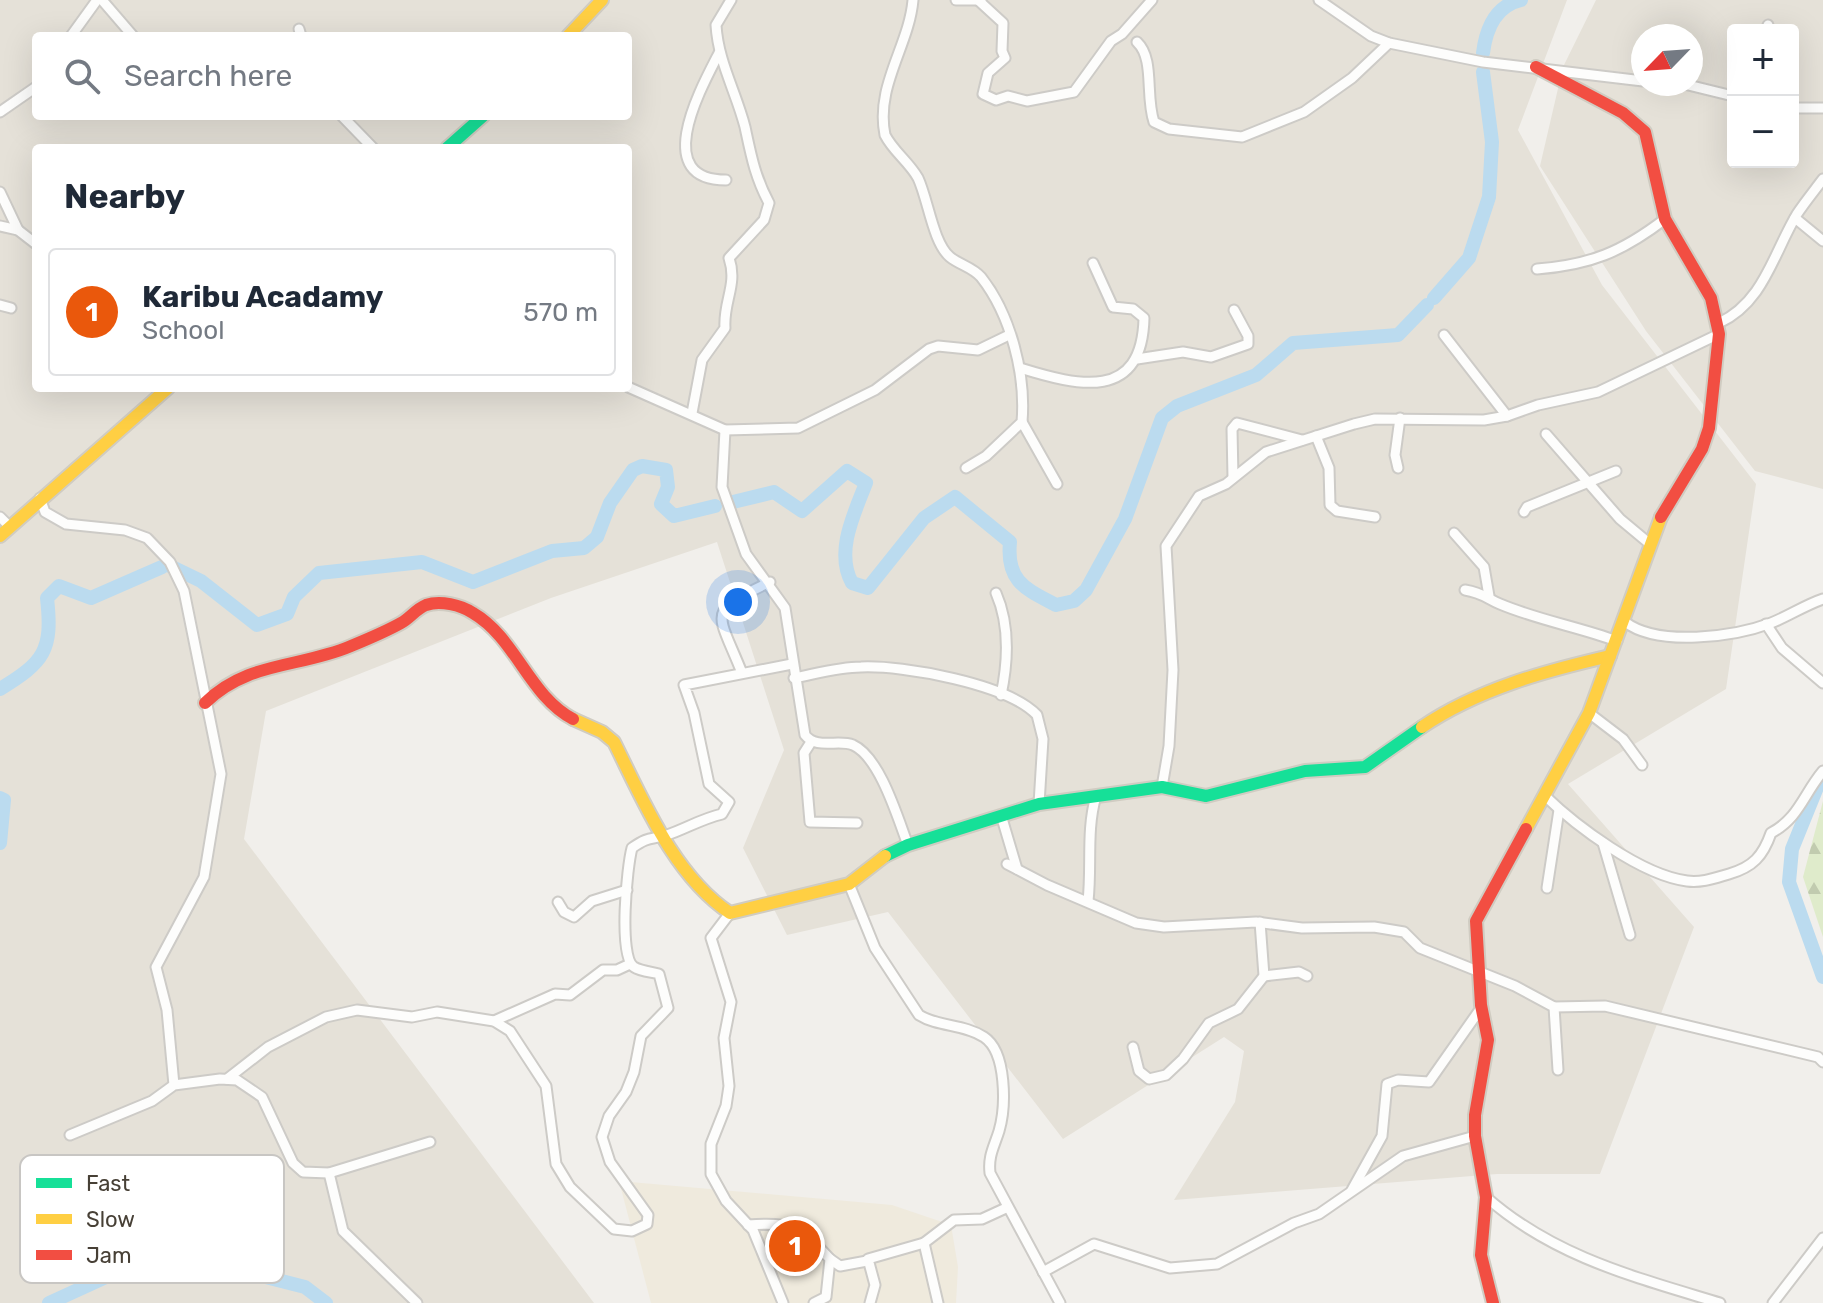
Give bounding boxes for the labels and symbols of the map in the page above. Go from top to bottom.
north arrow [1631,24,1703,96]
your location [718,582,758,622]
legend [20,1155,284,1283]
text: Fast [86,1170,131,1197]
text: Slow [86,1206,135,1233]
pin: 1 [769,1216,821,1276]
text: Jam [86,1242,132,1269]

